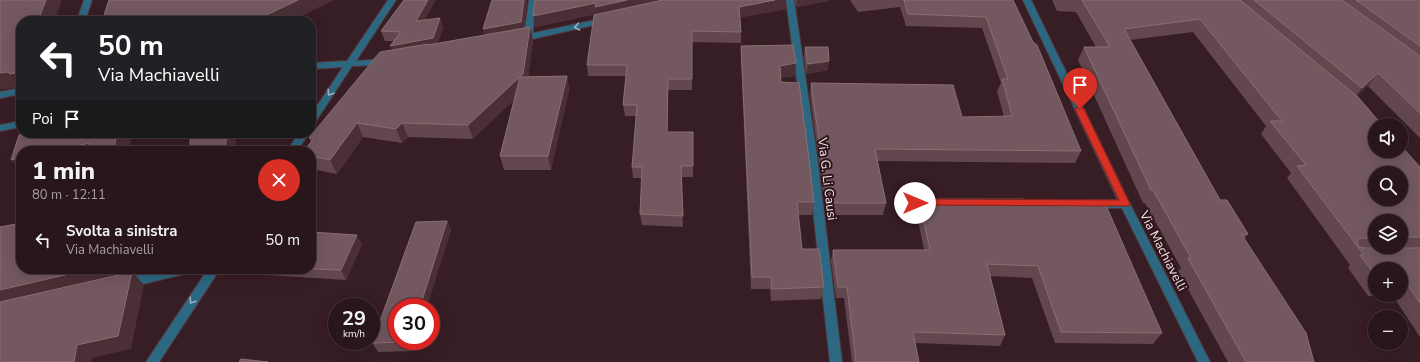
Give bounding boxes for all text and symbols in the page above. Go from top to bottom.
one-way arrow [574,22,580,30]
text: 50 m [98,27,164,65]
icon: left [32,32,84,84]
text: Via Machiavelli [98,63,219,87]
pin [1063,68,1097,109]
icon: arrive [1069,74,1091,96]
one-way arrow [328,88,335,95]
icon: arrive [61,108,83,130]
text: Poi [32,109,53,129]
map controls [1368,118,1408,350]
button: sound [1368,118,1408,158]
street label: Via G. Li Causi [813,136,841,221]
text: 1 min [32,155,95,187]
button: close [258,159,300,201]
button: search [1368,166,1408,206]
position arrow [894,182,936,224]
text: 80 m · 12:11 [32,186,106,204]
street label: Via Machiavelli [1135,207,1191,294]
button: layers [1368,214,1408,254]
text: Svolta a sinistra [66,221,177,241]
icon: left [32,229,54,251]
text: 50 m [265,230,300,250]
text: Via Machiavelli [66,241,154,259]
button: + [1368,262,1408,302]
one-way arrow [190,297,197,304]
speed limit sign: 30 [388,298,440,350]
text: 29 [342,305,366,332]
button: − [1368,310,1408,350]
text: km/h [343,327,365,341]

